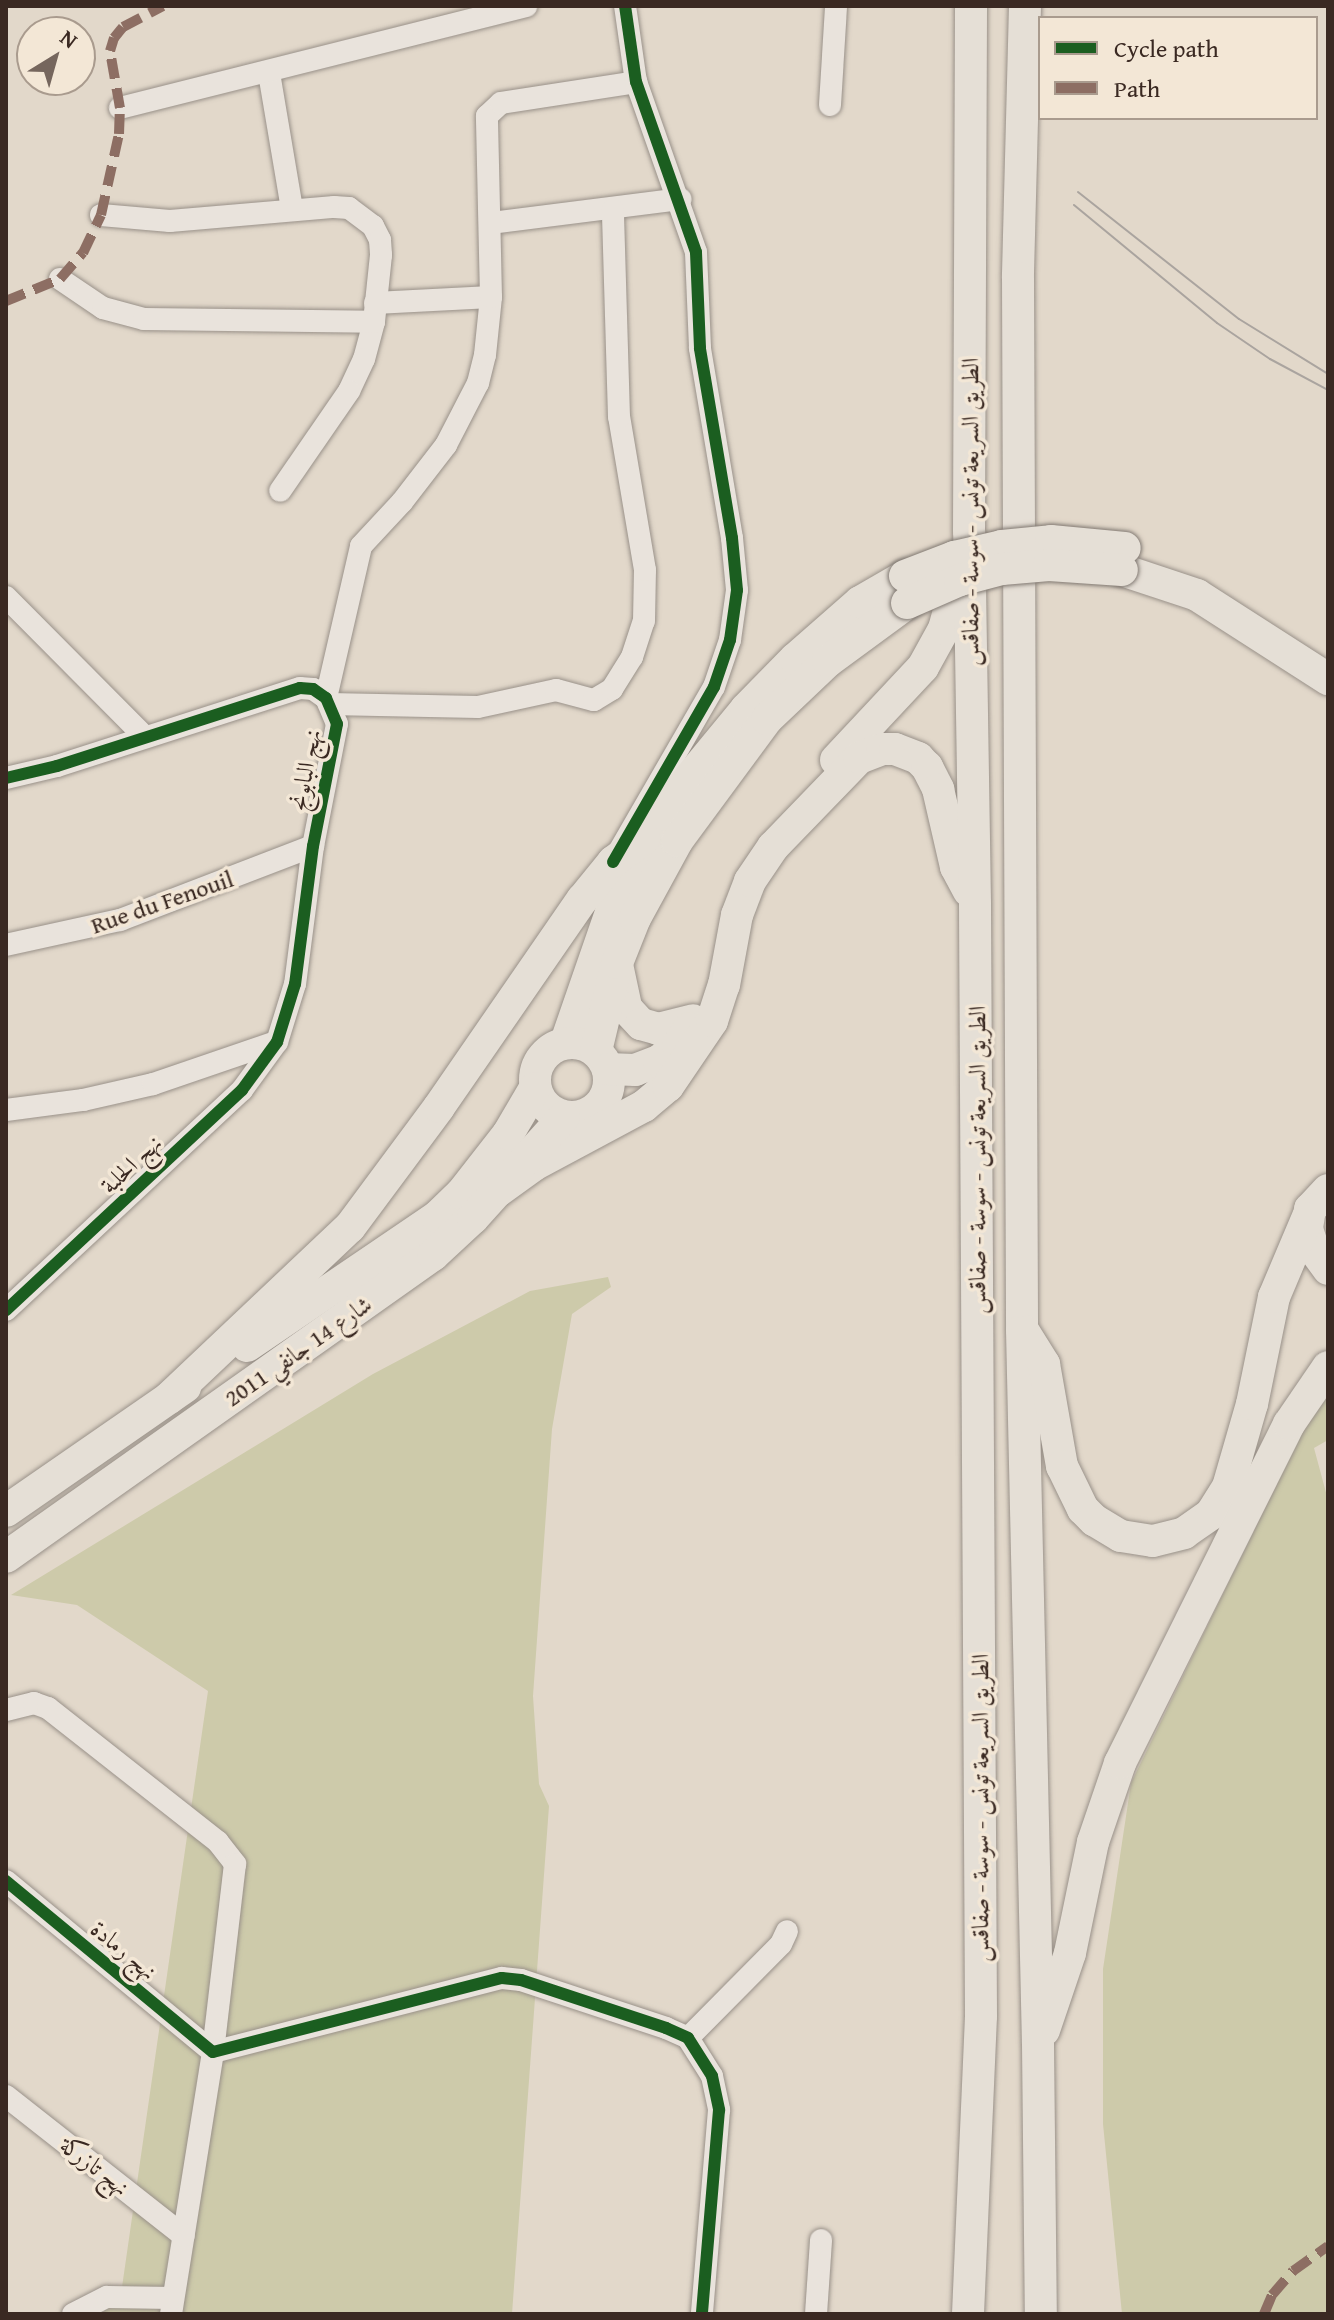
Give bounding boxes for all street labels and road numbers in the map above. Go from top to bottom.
street label: الطريق السريعة تونس - سوسة - صفاقس [956,358,984,666]
street label: نهج البابونج [283,727,327,813]
street label: Rue du Fenouil [87,864,237,940]
street label: الطريق السريعة تونس - سوسة - صفاقس [963,1006,991,1314]
street label: نهج الحلبة [94,1128,168,1200]
street label: شارع 14 جانفي 2011 [219,1290,377,1412]
street label: الطريق السريعة تونس - سوسة - صفاقس [966,1654,994,1962]
street label: نهج رمادة [85,1914,163,1986]
street label: نهج تازركة [55,2130,135,2202]

